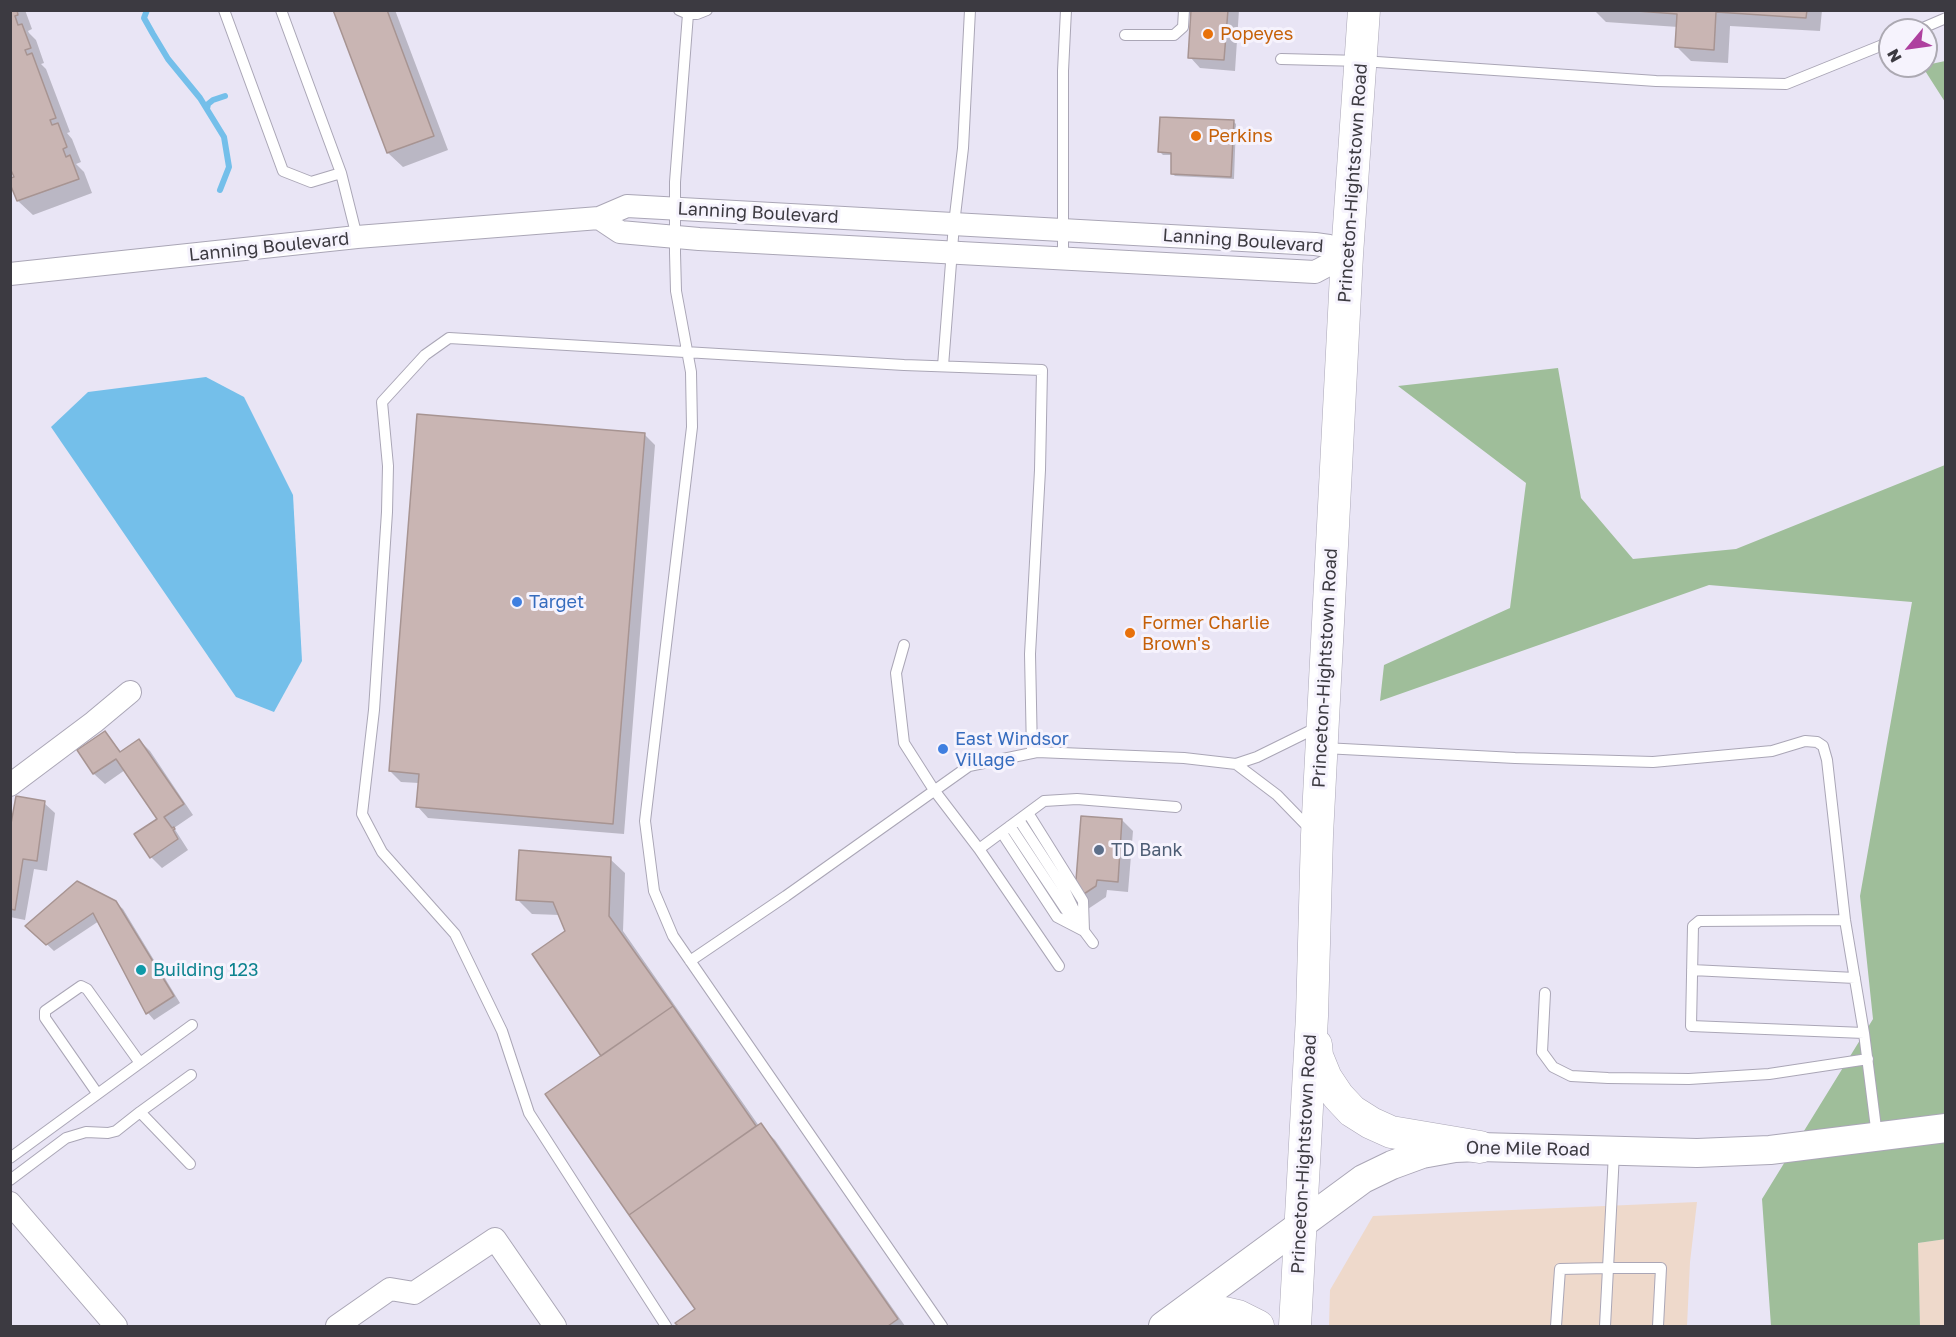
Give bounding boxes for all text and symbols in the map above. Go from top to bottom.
north arrow [1878,18,1938,78]
place label: Popeyes [1220,23,1293,45]
marker: Popeyes [1201,27,1215,41]
text: N [1882,46,1906,66]
street label: Princeton-Hightstown Road [1334,62,1372,304]
place label: Perkins [1208,125,1273,147]
marker: Perkins [1189,129,1203,143]
street label: Lanning Boulevard [677,198,839,228]
street label: Lanning Boulevard [1162,225,1324,257]
street label: Lanning Boulevard [188,228,350,266]
street label: Princeton-Hightstown Road [1308,548,1342,788]
place label: Target [529,591,584,613]
marker: Target [510,595,524,609]
place label: Former Charlie Brown's [1142,612,1270,654]
marker: Former Charlie Brown's [1123,626,1137,640]
place label: East Windsor Village [955,728,1069,771]
marker: East Windsor Village [936,742,950,756]
place label: TD Bank [1111,839,1183,861]
marker: TD Bank [1092,843,1106,857]
place label: Building 123 [153,959,259,981]
marker: Building 123 [134,963,148,977]
street label: Princeton-Hightstown Road [1287,1034,1321,1274]
street label: One Mile Road [1466,1137,1590,1161]

